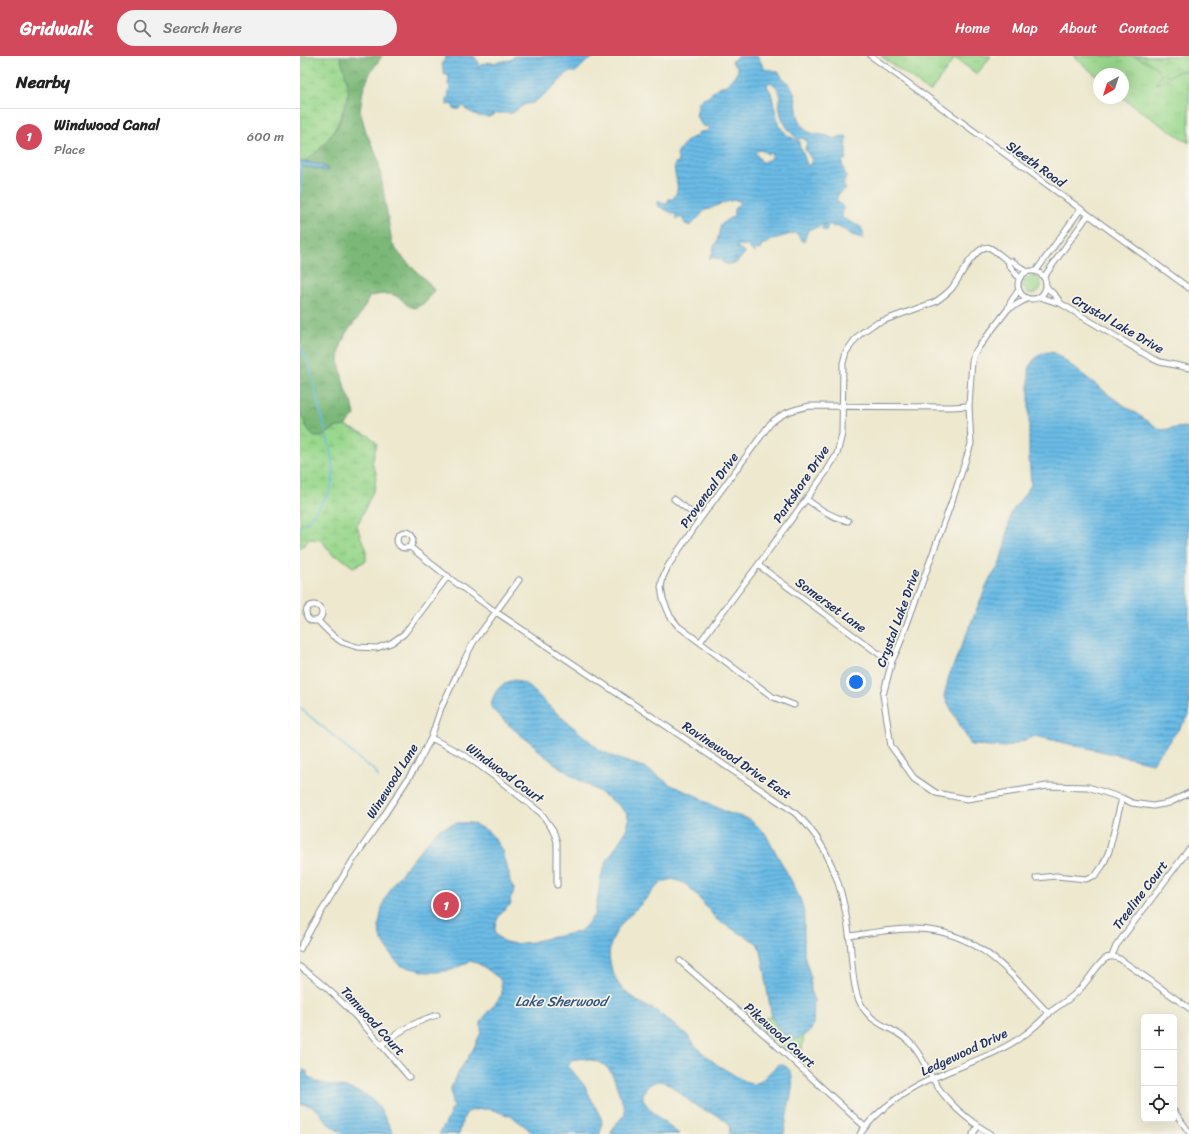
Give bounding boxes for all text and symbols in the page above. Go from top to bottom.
search box [117,10,397,46]
text: Gridwalk [20,12,93,45]
text: Search here [163,15,242,41]
text: Home [955,16,990,41]
text: Map [1012,16,1038,41]
text: About [1060,16,1097,41]
text: Contact [1119,16,1169,41]
icon: search [131,17,153,39]
text: Nearby [16,67,70,97]
north arrow [1093,68,1129,104]
text: Windwood Canal [54,112,160,138]
text: 1 [26,125,32,148]
text: 600 m [247,125,284,148]
street label: Sleeth Road [1001,134,1072,194]
text: Place [54,138,85,161]
street label: Crystal Lake Drive [1068,288,1169,360]
street label: Parkshore Drive [766,440,836,528]
street label: Provencal Drive [673,447,745,533]
street label: Crystal Lake Drive [870,565,927,670]
street label: Somerset Lane [790,571,872,639]
your location [846,672,866,692]
street label: Ravinewood Drive East [678,715,797,805]
street label: Windwood Court [461,737,550,810]
street label: Winewood Lane [360,739,424,823]
street label: Treeline Court [1106,855,1174,935]
pin: 1 [433,890,459,920]
street label: Tamwood Court [335,981,411,1061]
water label: Lake Sherwood [515,989,610,1014]
street label: Pikewood Court [739,996,821,1074]
map controls [1141,1014,1177,1122]
button: + [1141,1014,1177,1050]
street label: Ledgewood Drive [917,1022,1011,1082]
button: − [1141,1050,1177,1086]
button: locate [1141,1086,1177,1122]

